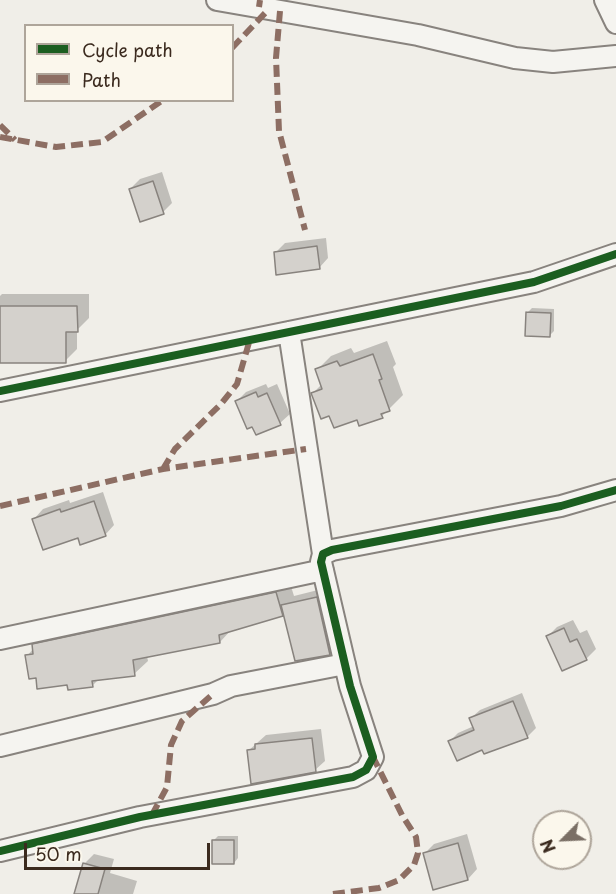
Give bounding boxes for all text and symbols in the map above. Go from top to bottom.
legend [24,24,234,102]
text: Cycle path [82,36,173,63]
text: Path [82,66,121,93]
north arrow [532,810,592,870]
scale bar [27,831,213,869]
text: N [534,836,561,857]
text: 50 m [35,840,82,867]

